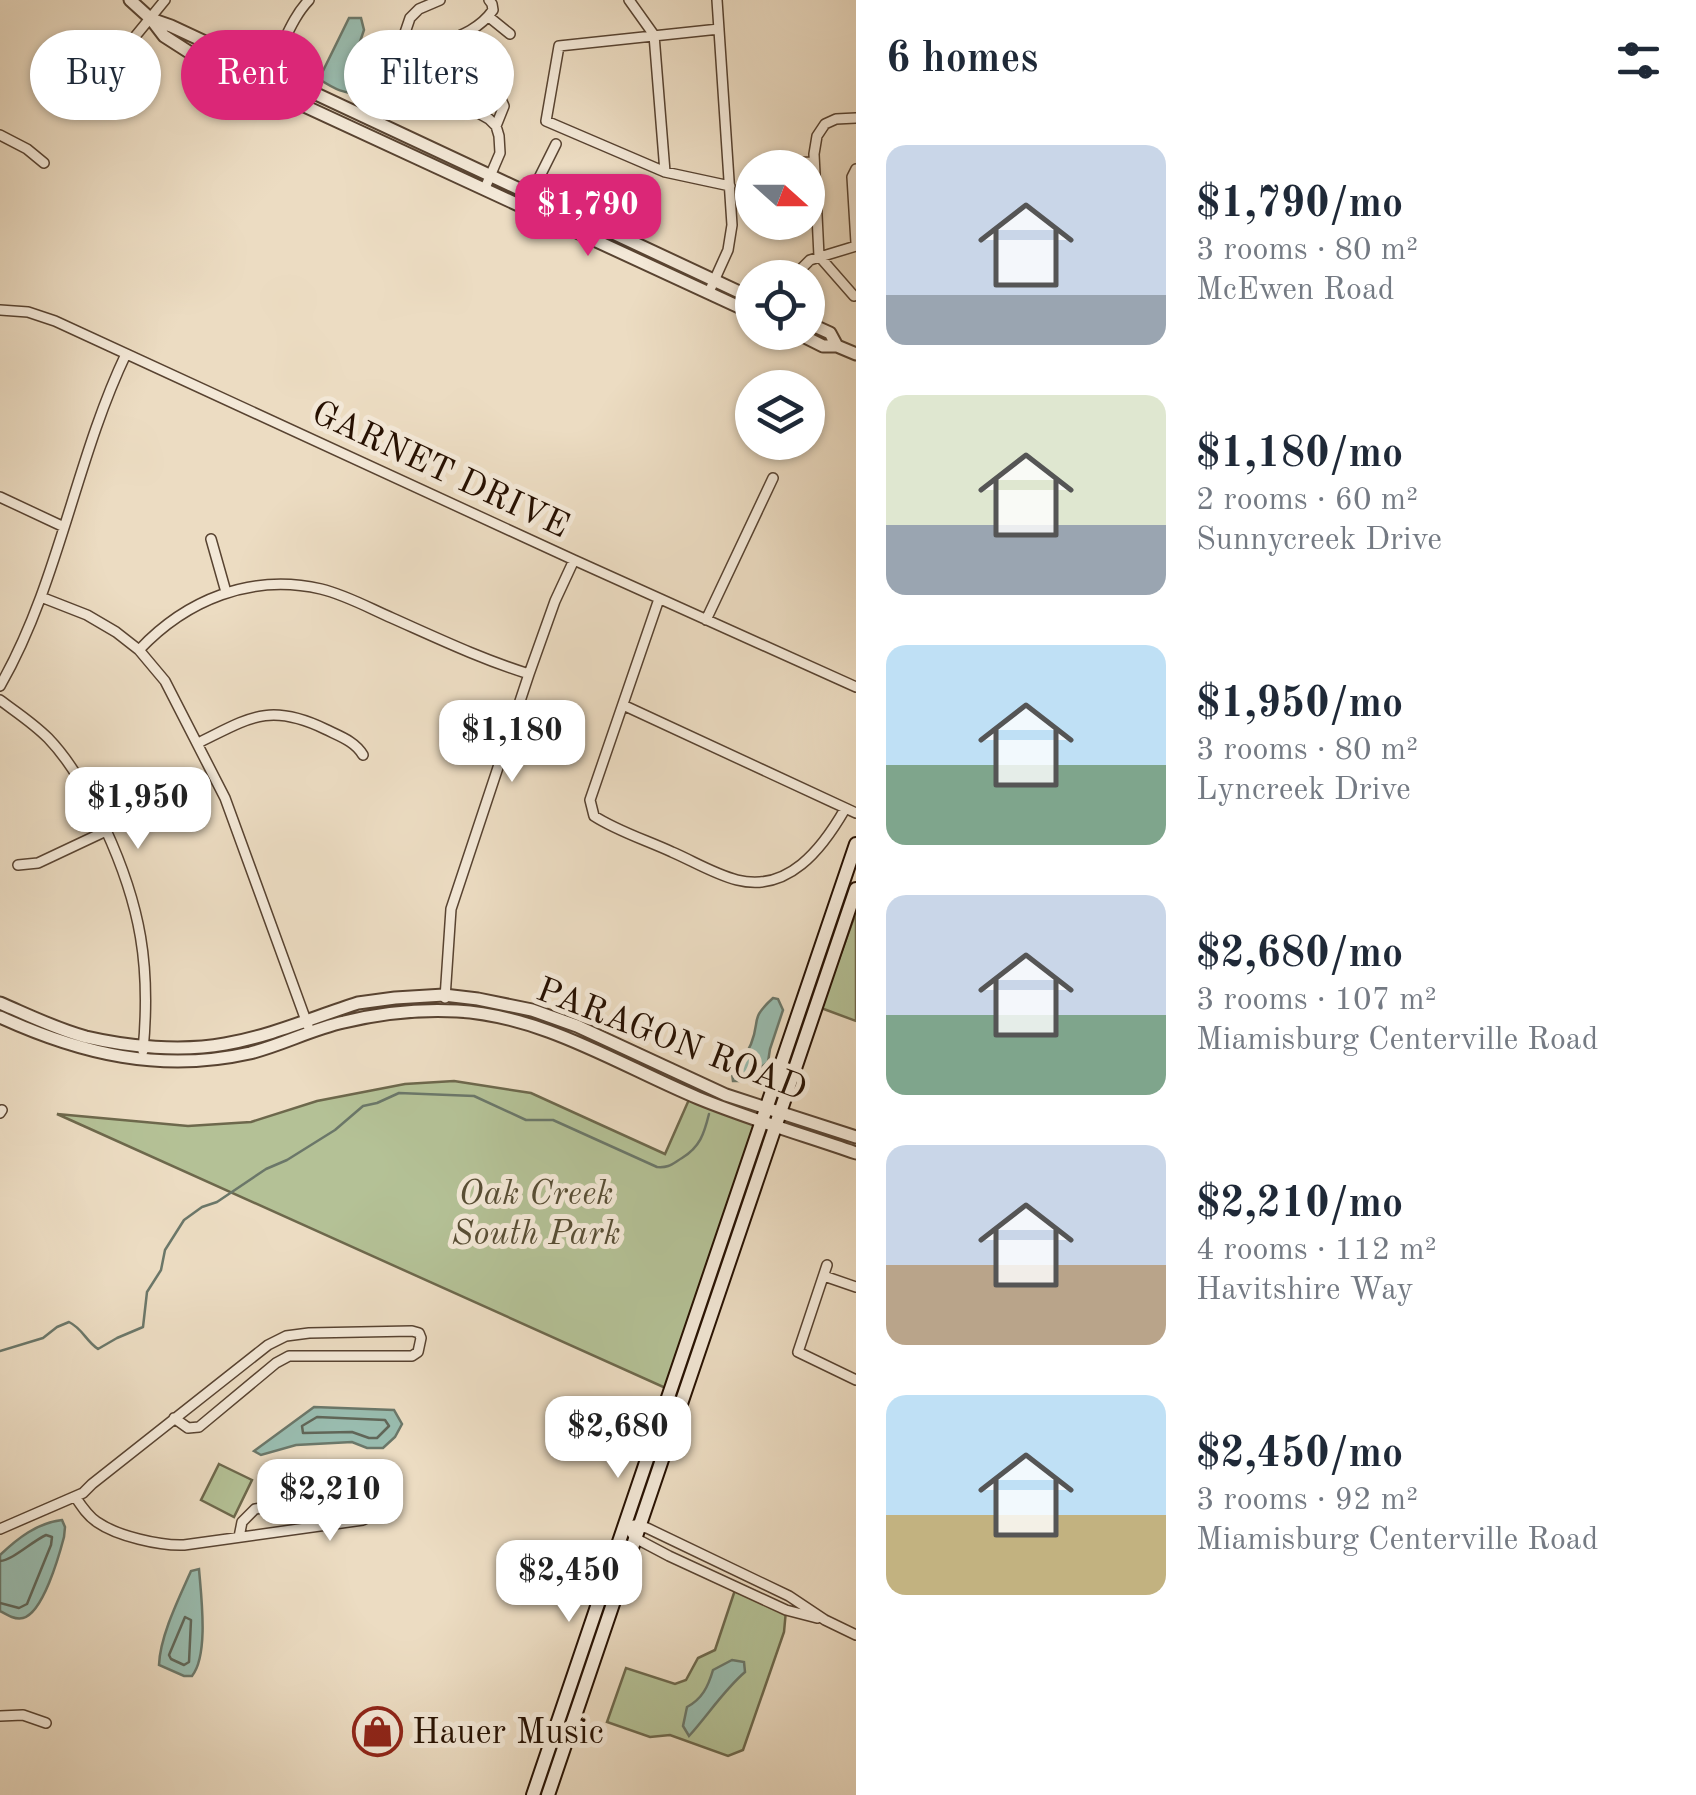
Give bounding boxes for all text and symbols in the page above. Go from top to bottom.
chip: Buy [30,30,161,120]
chip: Rent [181,30,324,120]
chip: Filters [344,30,514,120]
icon: filters [1611,33,1666,88]
text: 6 homes [886,39,1038,81]
north arrow [735,150,825,240]
map controls [735,150,825,460]
pin: $1,790 [507,174,669,259]
text: $1,790/mo [1196,184,1403,226]
icon: home [966,185,1086,305]
text: $1,790 [537,190,639,222]
text: 3 rooms · 80 m² [1196,235,1418,267]
button: locate [735,260,825,350]
text: McEwen Road [1196,275,1394,307]
button: layers [735,370,825,460]
street label: GARNET DRIVE [306,395,574,545]
text: $1,180/mo [1196,434,1403,476]
icon: home [966,435,1086,555]
text: 2 rooms · 60 m² [1196,485,1418,517]
text: Sunnycreek Drive [1196,525,1442,557]
text: $1,950/mo [1196,684,1403,726]
icon: home [966,685,1086,805]
pin: $1,180 [431,700,593,785]
text: $1,180 [461,716,563,748]
text: 3 rooms · 80 m² [1196,735,1418,767]
pin: $1,950 [57,767,219,852]
text: Lyncreek Drive [1196,775,1411,807]
text: $1,950 [87,783,189,815]
text: $2,680/mo [1196,934,1403,976]
icon: home [966,935,1086,1055]
street label: PARAGON ROAD [531,973,811,1108]
text: 3 rooms · 107 m² [1196,985,1437,1017]
text: Miamisburg Centerville Road [1196,1025,1598,1057]
park label: Oak Creek South Park [451,1177,621,1252]
text: $2,210/mo [1196,1184,1403,1226]
icon: home [966,1185,1086,1305]
text: 4 rooms · 112 m² [1196,1235,1437,1267]
text: Havitshire Way [1196,1275,1413,1307]
pin: $2,680 [537,1396,699,1481]
text: $2,680 [567,1412,669,1444]
text: $2,450/mo [1196,1434,1403,1476]
icon: home [966,1435,1086,1555]
pin: $2,210 [249,1459,411,1544]
text: $2,210 [279,1475,381,1507]
text: 3 rooms · 92 m² [1196,1485,1418,1517]
text: Miamisburg Centerville Road [1196,1525,1598,1557]
pin: $2,450 [488,1540,650,1625]
text: $2,450 [518,1556,620,1588]
shop icon: Hauer Music [351,1705,403,1757]
place label: Hauer Music [412,1716,604,1751]

